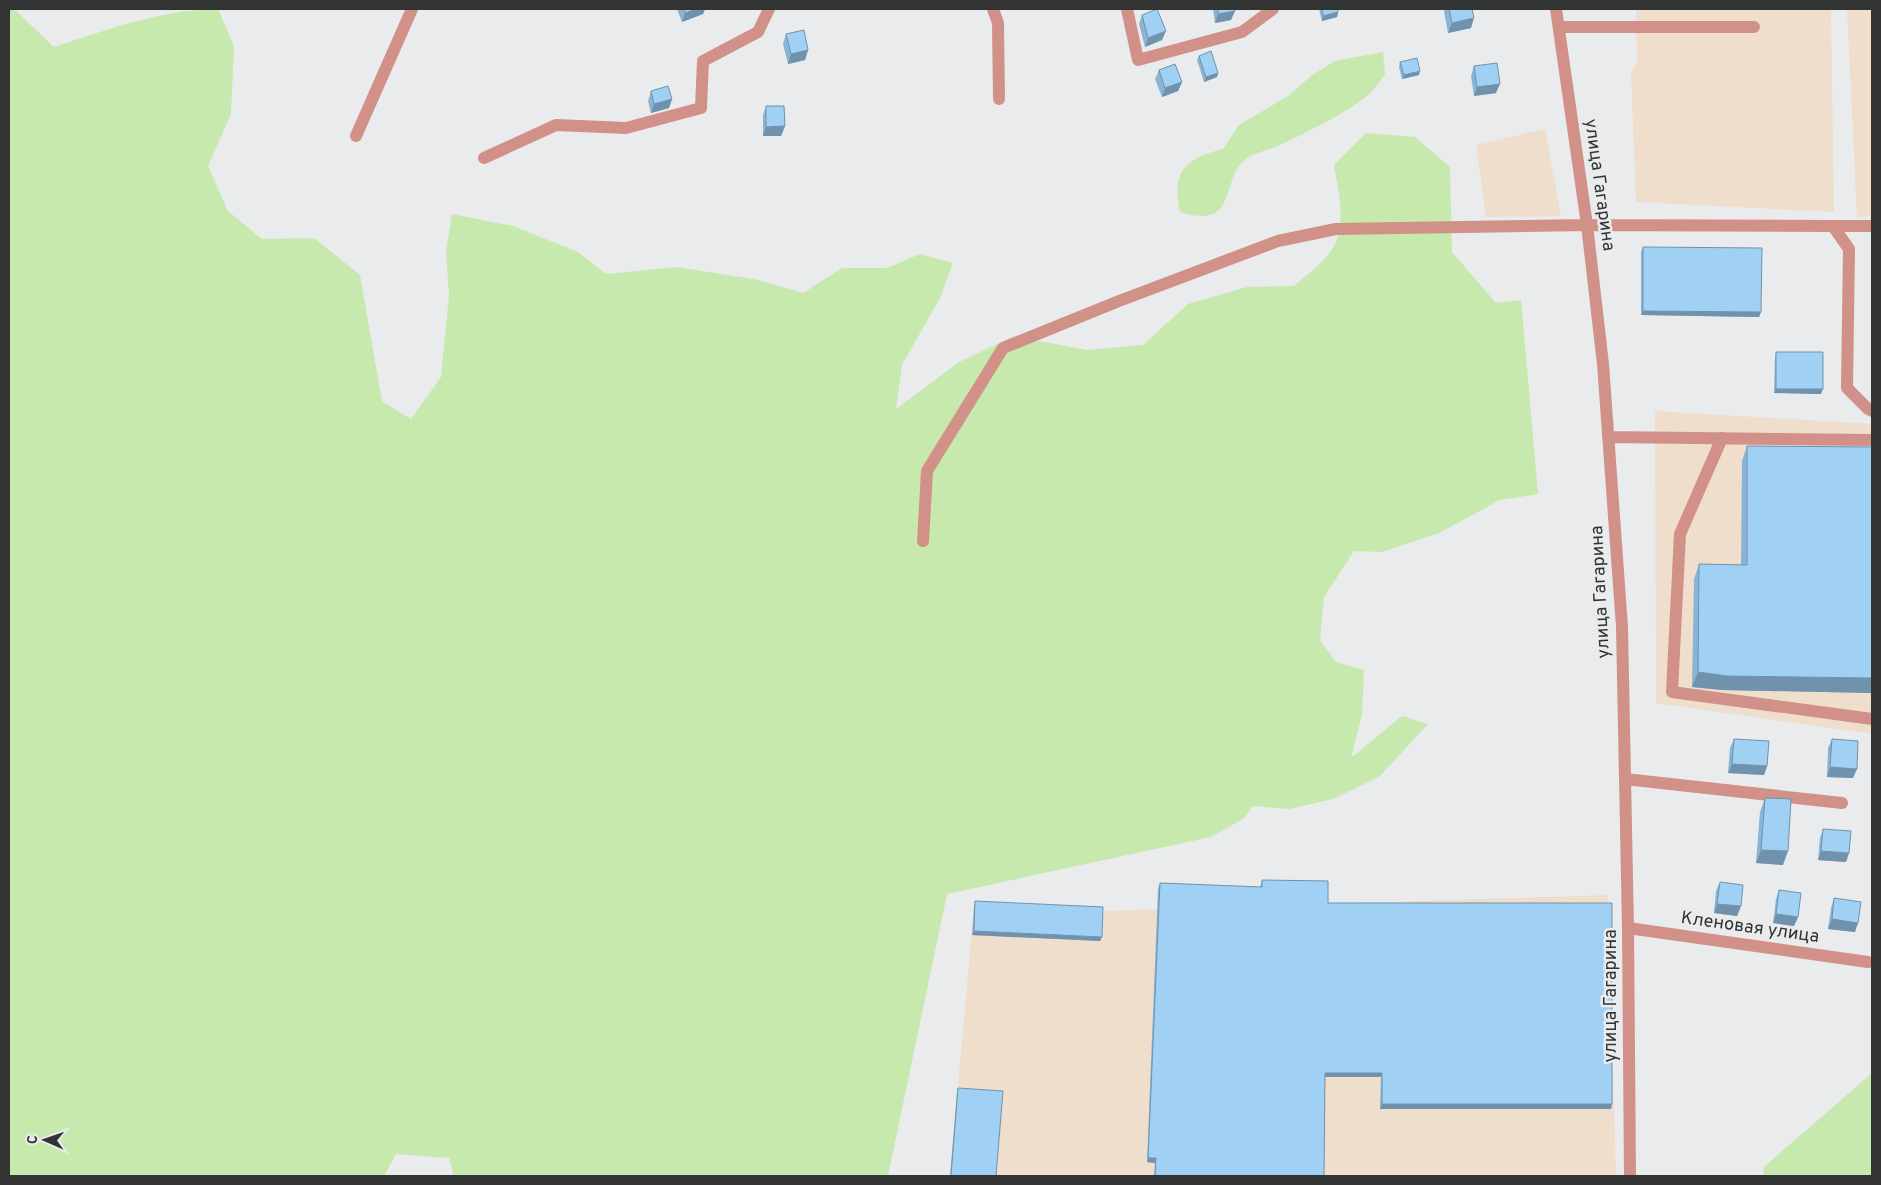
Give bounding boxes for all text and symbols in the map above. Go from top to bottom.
street label: улица Гагарина [1578,117,1620,253]
street label: улица Гагарина [1586,525,1616,659]
street label: Кленовая улица [1679,907,1821,949]
street label: улица Гагарина [1600,929,1623,1063]
north arrow [20,1115,70,1165]
text: С [25,1135,42,1144]

